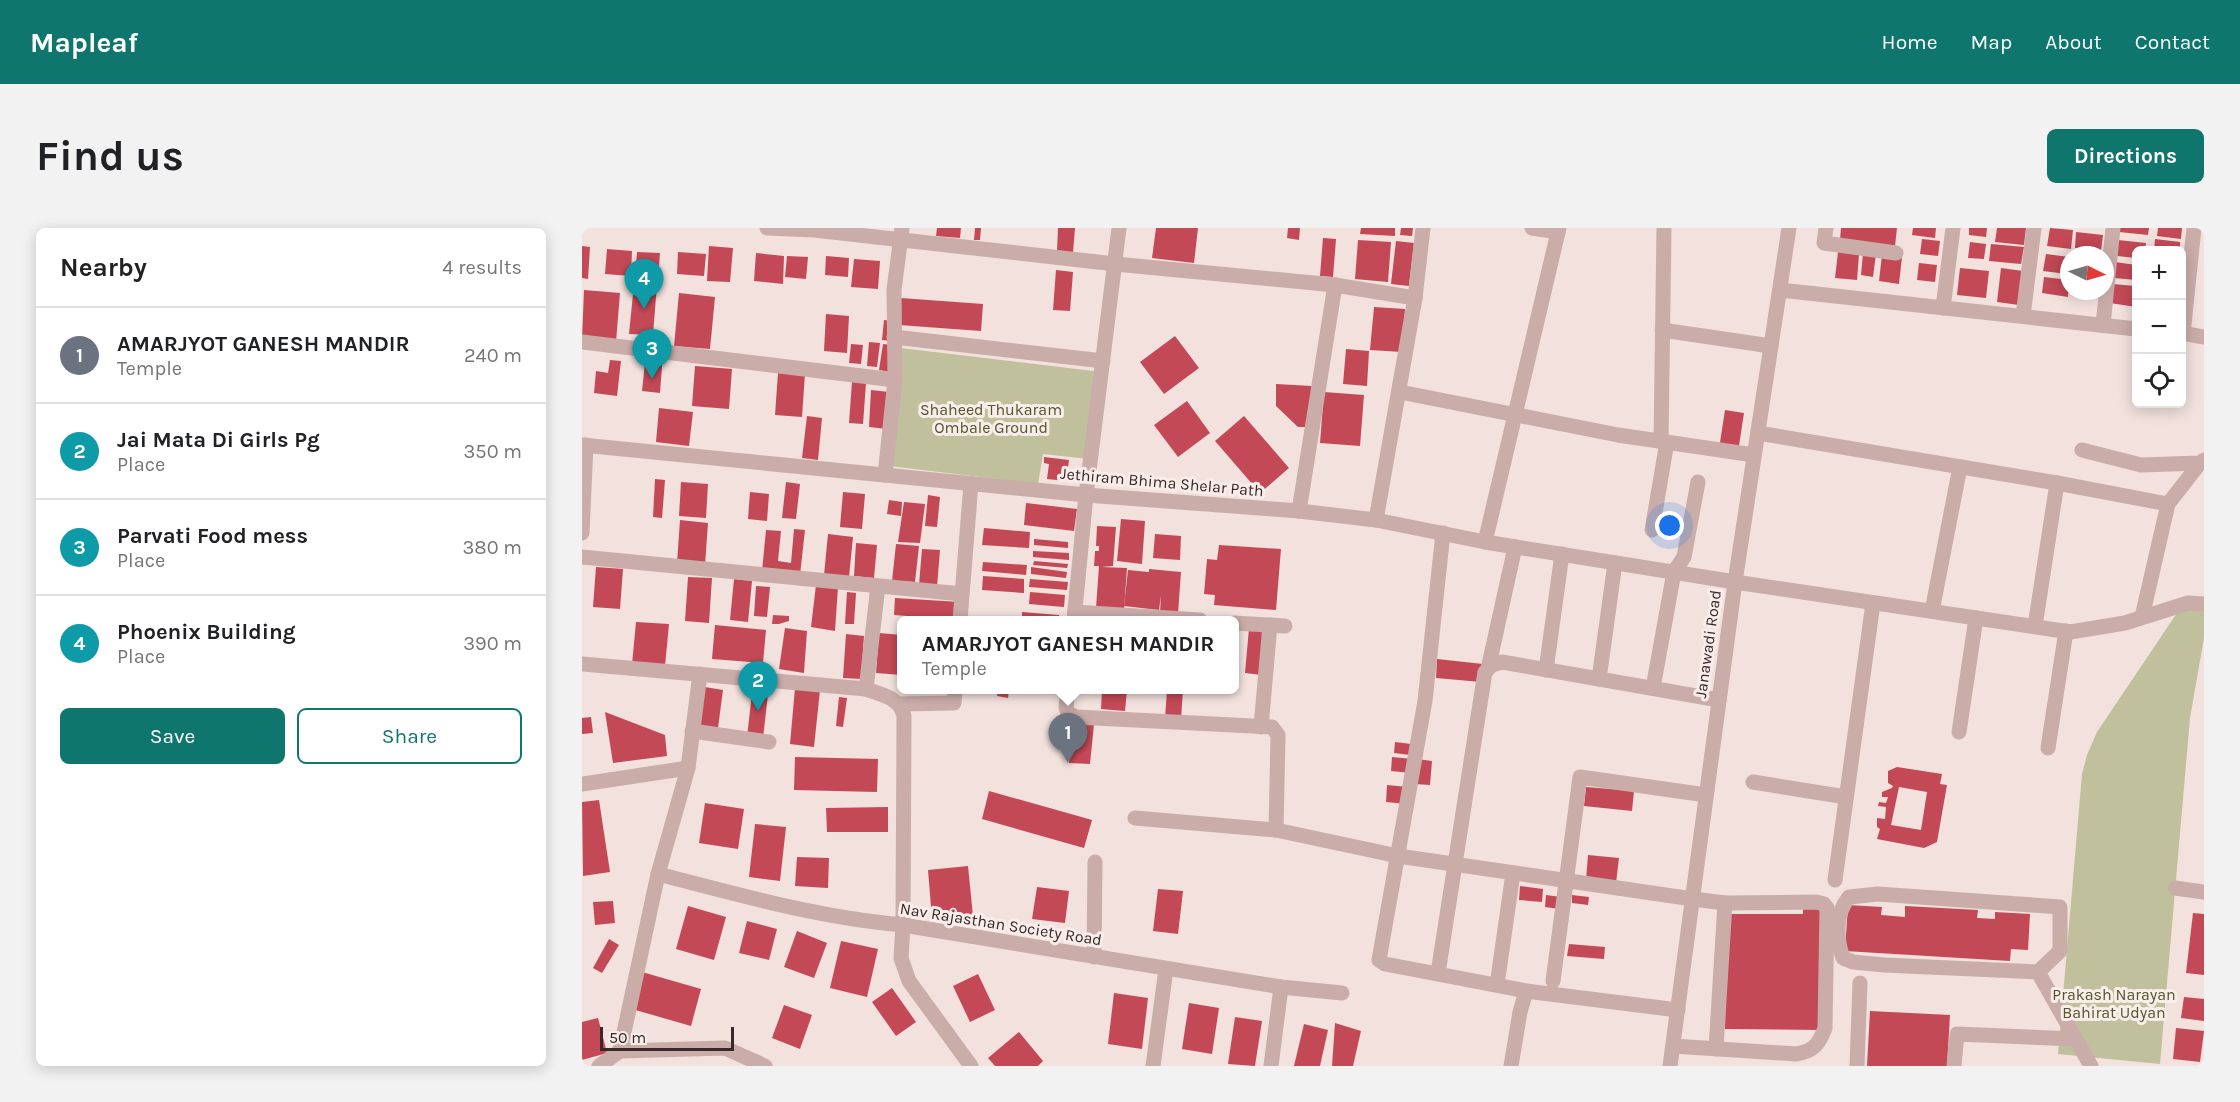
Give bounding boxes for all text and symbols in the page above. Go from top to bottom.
text: Mapleaf [30,26,138,59]
text: Home [1882,30,1938,54]
text: Map [1971,30,2012,54]
text: About [2045,30,2102,54]
text: Contact [2135,30,2210,54]
button: Directions [2047,129,2204,183]
text: Find us [36,131,184,181]
north arrow [2060,246,2114,300]
map controls [2132,246,2186,408]
button: + [2132,246,2186,300]
text: Nearby [60,252,147,283]
text: 4 results [442,256,522,279]
pin: 4 [624,260,664,309]
button: − [2132,300,2186,354]
pin: 3 [632,330,672,379]
text: AMARJYOT GANESH MANDIR [117,331,410,357]
text: 1 [76,344,83,367]
text: 240 m [464,344,522,367]
button: locate [2132,354,2186,408]
text: Temple [117,357,182,380]
park label: Shaheed Thukaram Ombale Ground [920,400,1062,437]
text: Jai Mata Di Girls Pg [117,427,320,453]
text: 2 [73,440,86,463]
text: 350 m [464,440,522,463]
text: Place [117,453,165,476]
street label: Jethiram Bhima Shelar Path [1059,464,1265,500]
your location [1655,511,1684,540]
text: Parvati Food mess [117,523,308,549]
text: 3 [73,536,86,559]
text: 380 m [463,536,522,559]
text: Place [117,549,165,572]
street label: Janawadi Road [1691,589,1725,699]
popup [897,616,1239,694]
text: Phoenix Building [117,619,295,645]
text: AMARJYOT GANESH MANDIR [922,631,1214,657]
text: 4 [74,632,85,655]
text: 390 m [463,632,522,655]
text: Place [117,645,165,668]
text: Temple [922,657,987,680]
pin: 2 [738,662,777,711]
button: Save [60,708,285,764]
button: Share [297,708,522,764]
pin: 1 [1048,714,1088,763]
street label: Nav Rajasthan Society Road [899,899,1103,949]
park label: Prakash Narayan Bahirat Udyan [2052,985,2176,1022]
scale bar [600,1024,734,1052]
text: 50 m [609,1028,646,1047]

